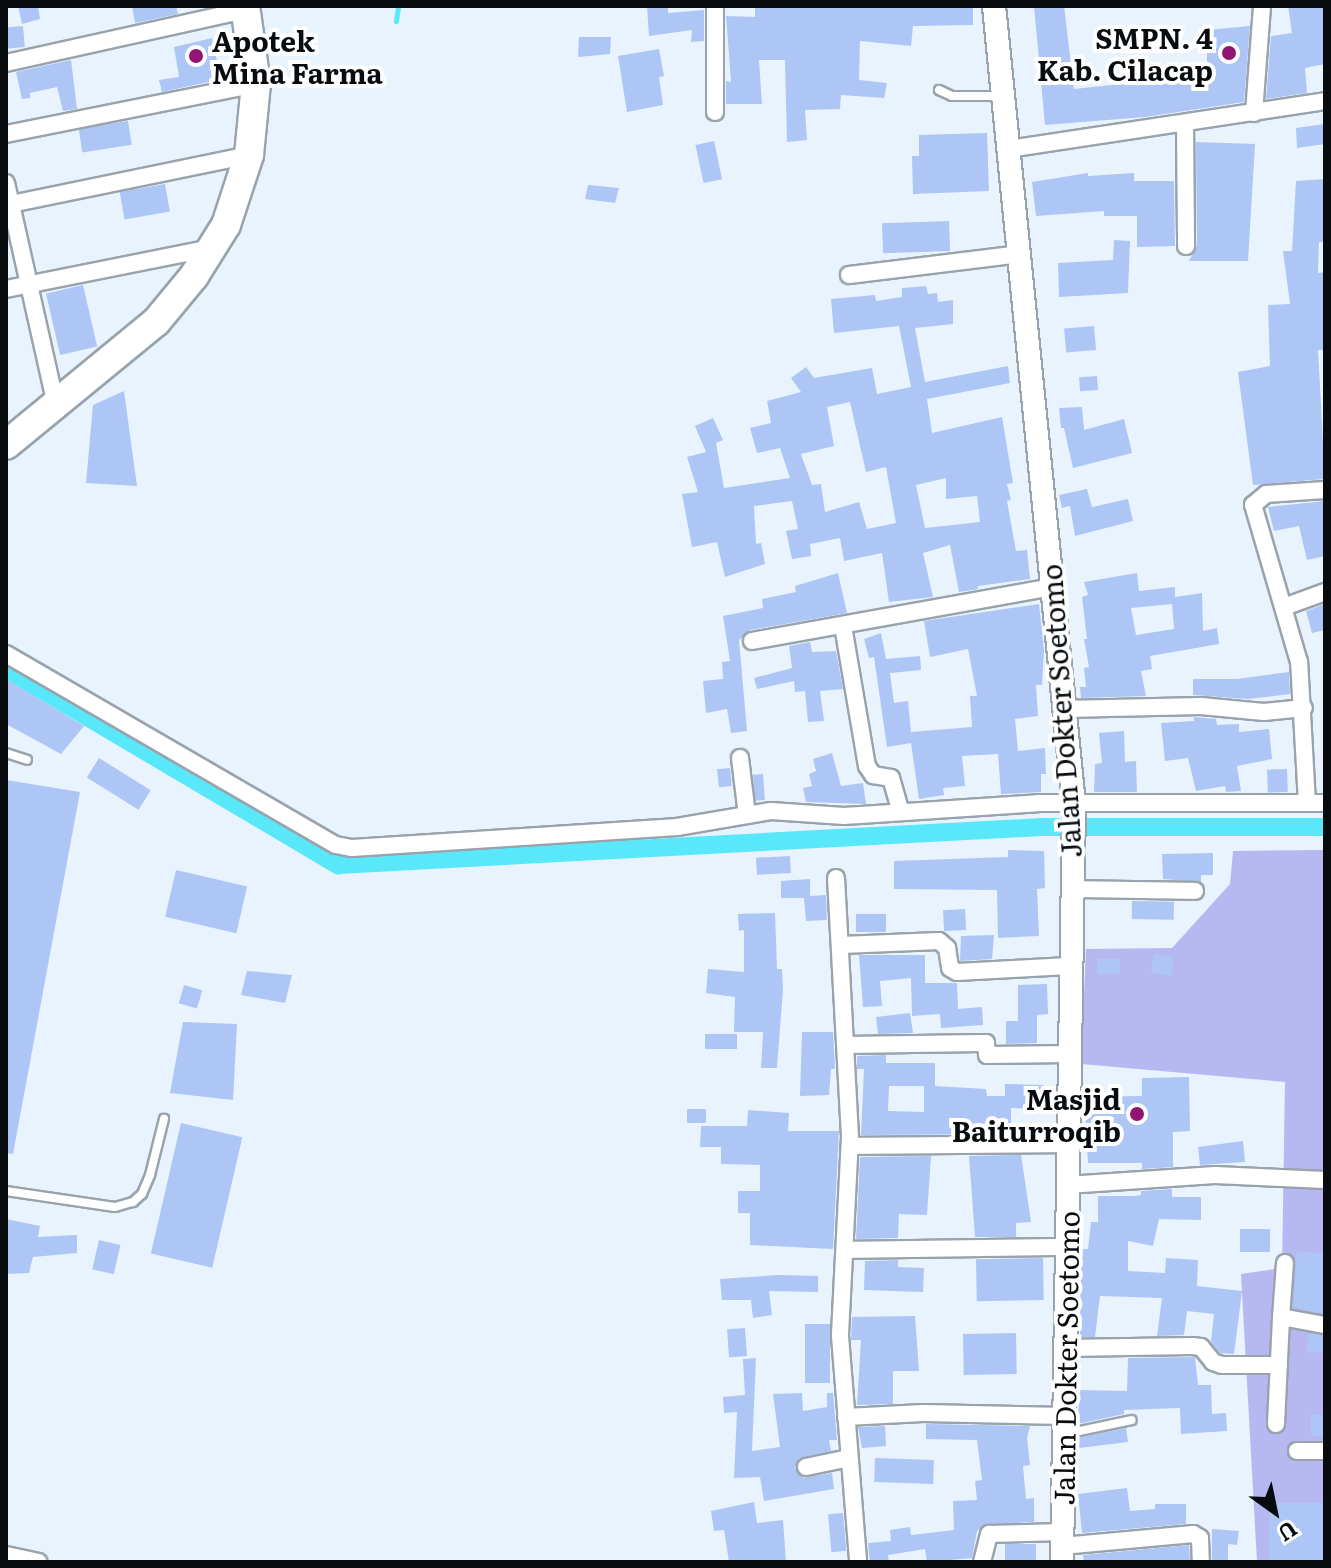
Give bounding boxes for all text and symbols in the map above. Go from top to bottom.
place label: SMPN. 4 Kab. Cilacap [1037,20,1213,86]
place label: Apotek Mina Farma [212,23,383,89]
marker: SMPN. 4 Kab. Cilacap [1220,44,1238,62]
marker: Apotek Mina Farma [187,47,205,65]
street label: Jalan Dokter Soetomo [1033,563,1087,859]
place label: Masjid Baiturroqib [952,1081,1121,1147]
marker: Masjid Baiturroqib [1128,1105,1146,1123]
street label: Jalan Dokter Soetomo [1046,1211,1084,1505]
north arrow [1235,1472,1315,1552]
text: U [1272,1514,1305,1551]

